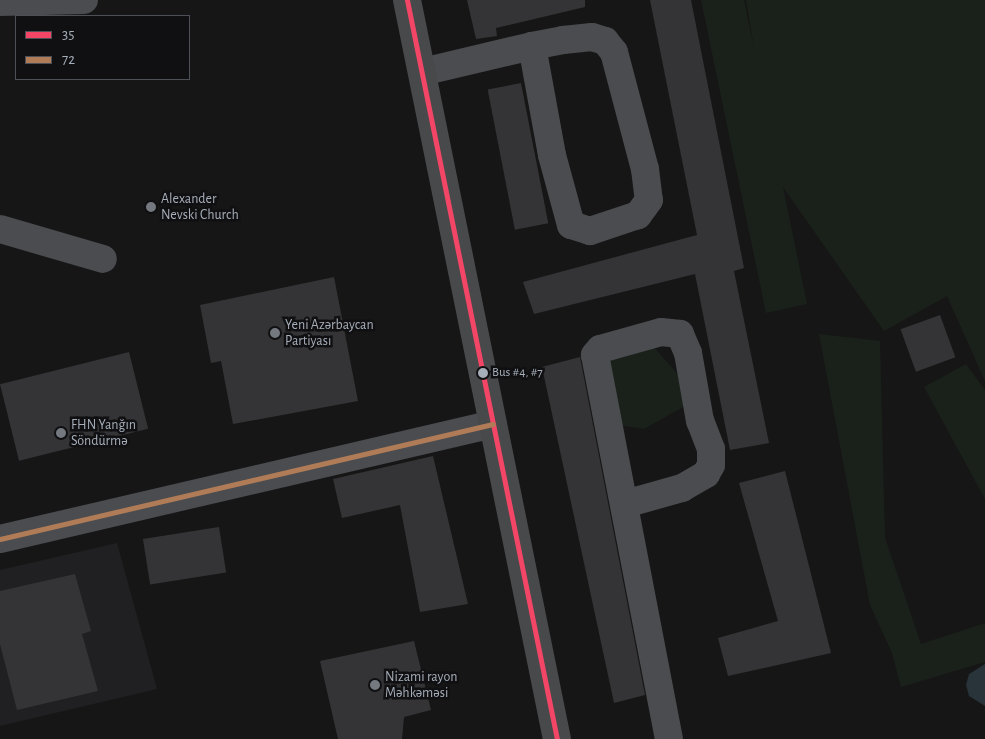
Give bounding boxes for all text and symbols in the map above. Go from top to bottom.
legend [15,15,190,80]
text: 35 [62,27,74,42]
text: 72 [62,52,75,67]
place label: Alexander Nevski Church [161,191,239,223]
marker: Alexander Nevski Church [145,201,157,213]
place label: Yeni Azərbaycan Partiyası [285,317,374,350]
marker: Yeni Azərbaycan Partiyası [269,327,281,339]
place label: Bus #4, #7 [492,365,543,381]
marker: Bus #4, #7 [478,368,488,378]
place label: FHN Yanğın Söndürmə [71,417,136,450]
marker: FHN Yanğın Söndürmə [55,427,67,439]
place label: Nizami rayon Məhkəməsi [385,669,457,702]
marker: Nizami rayon Məhkəməsi [369,679,381,691]

